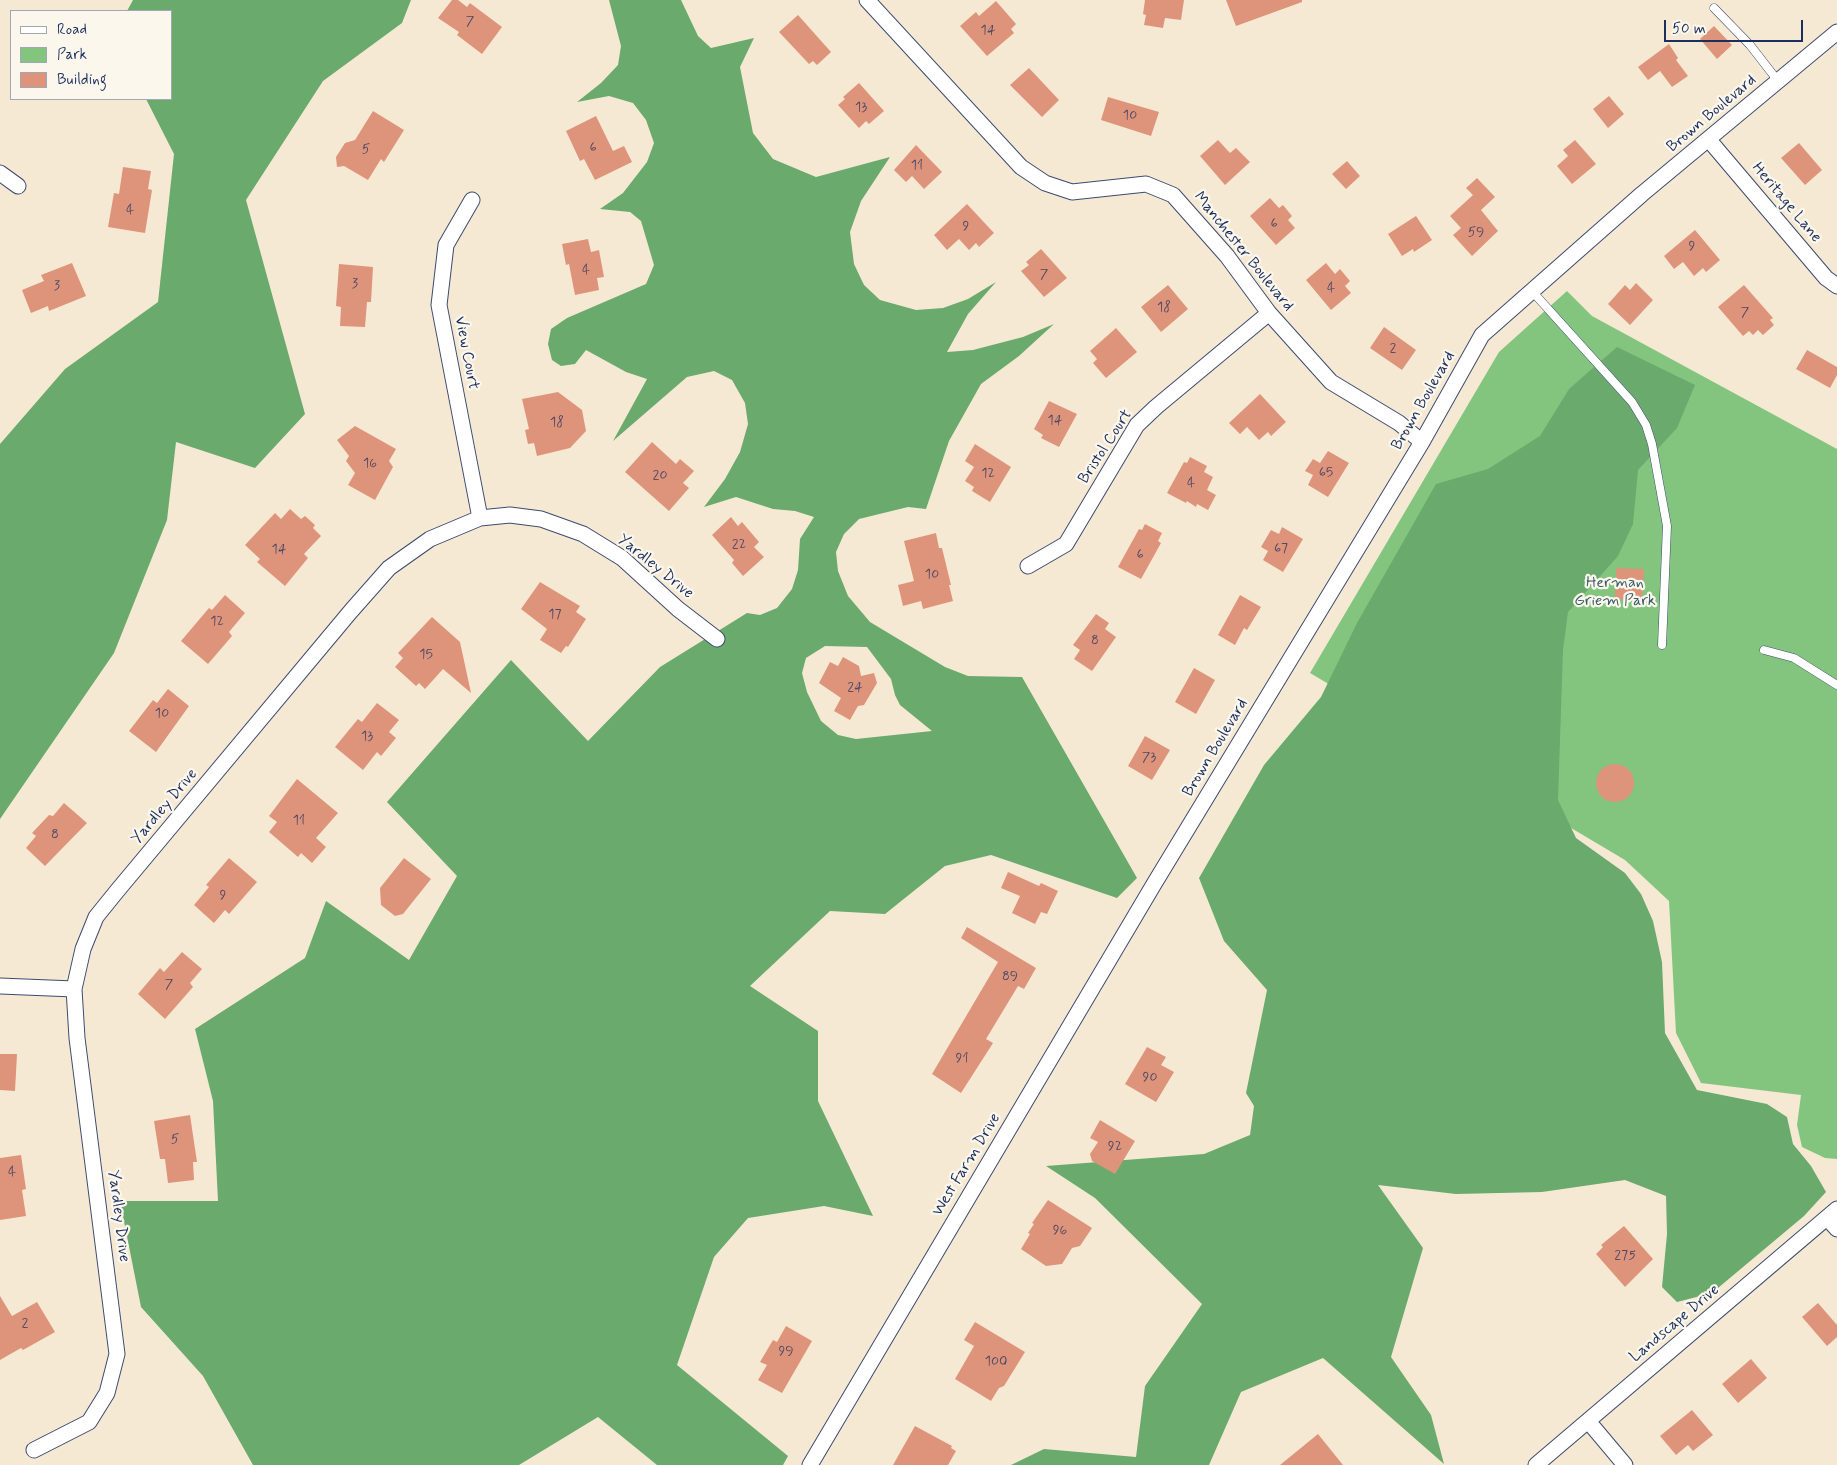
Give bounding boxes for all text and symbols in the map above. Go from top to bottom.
legend [10,10,172,100]
scale bar [1667,10,1806,42]
house number: 7 [466,14,474,30]
text: 50 m [1672,19,1706,39]
text: Road [57,20,87,40]
house number: 14 [981,23,995,39]
text: Park [57,45,87,65]
text: Building [57,70,107,90]
street label: Brown Boulevard [1663,71,1761,157]
house number: 13 [855,100,867,116]
house number: 10 [1123,108,1137,124]
house number: 6 [589,140,597,156]
house number: 5 [362,142,370,158]
house number: 11 [911,158,923,174]
street label: Heritage Lane [1747,159,1825,247]
street label: Manchester Boulevard [1189,188,1297,316]
house number: 4 [126,203,134,219]
house number: 6 [1270,216,1278,232]
house number: 9 [963,219,969,235]
house number: 59 [1468,225,1484,241]
house number: 9 [1689,239,1695,255]
house number: 4 [582,263,590,279]
house number: 7 [1040,267,1048,283]
house number: 3 [352,276,358,292]
house number: 3 [54,278,60,294]
house number: 4 [1327,281,1335,297]
house number: 18 [1157,300,1171,316]
house number: 7 [1741,305,1749,321]
street label: View Court [449,315,483,391]
house number: 2 [1390,341,1396,357]
street label: Brown Boulevard [1388,348,1460,454]
street label: Bristol Court [1075,406,1137,488]
house number: 14 [1048,413,1062,429]
house number: 18 [550,415,564,431]
house number: 16 [363,456,377,472]
house number: 65 [1319,465,1333,481]
house number: 12 [981,466,995,482]
house number: 20 [653,468,667,484]
house number: 4 [1187,476,1195,492]
street label: Yardley Drive [613,530,697,604]
house number: 22 [732,537,746,553]
house number: 67 [1274,541,1288,557]
house number: 14 [272,542,286,558]
house number: 6 [1136,547,1144,563]
house number: 10 [925,567,939,583]
park label: Herman Griem Park [1574,574,1656,612]
house number: 17 [548,607,562,623]
house number: 12 [210,614,224,630]
house number: 8 [1091,633,1099,649]
house number: 15 [419,647,433,663]
house number: 24 [847,680,863,696]
street label: Brown Boulevard [1179,696,1253,800]
house number: 10 [155,706,169,722]
house number: 13 [361,729,373,745]
house number: 73 [1142,750,1156,766]
street label: Yardley Drive [128,765,202,849]
house number: 11 [293,813,305,829]
house number: 8 [51,827,59,843]
house number: 9 [220,888,226,904]
house number: 89 [1002,969,1018,985]
house number: 7 [165,977,173,993]
house number: 91 [956,1051,968,1067]
house number: 90 [1143,1070,1157,1086]
street label: West Farm Drive [929,1110,1005,1220]
house number: 5 [171,1132,179,1148]
house number: 92 [1108,1139,1122,1155]
house number: 4 [8,1165,16,1181]
street label: Yardley Drive [103,1169,133,1263]
house number: 96 [1053,1223,1067,1239]
house number: 275 [1614,1248,1636,1264]
street label: Landscape Drive [1626,1281,1724,1367]
house number: 2 [22,1316,28,1332]
house number: 99 [778,1344,794,1360]
house number: 100 [985,1354,1007,1370]

